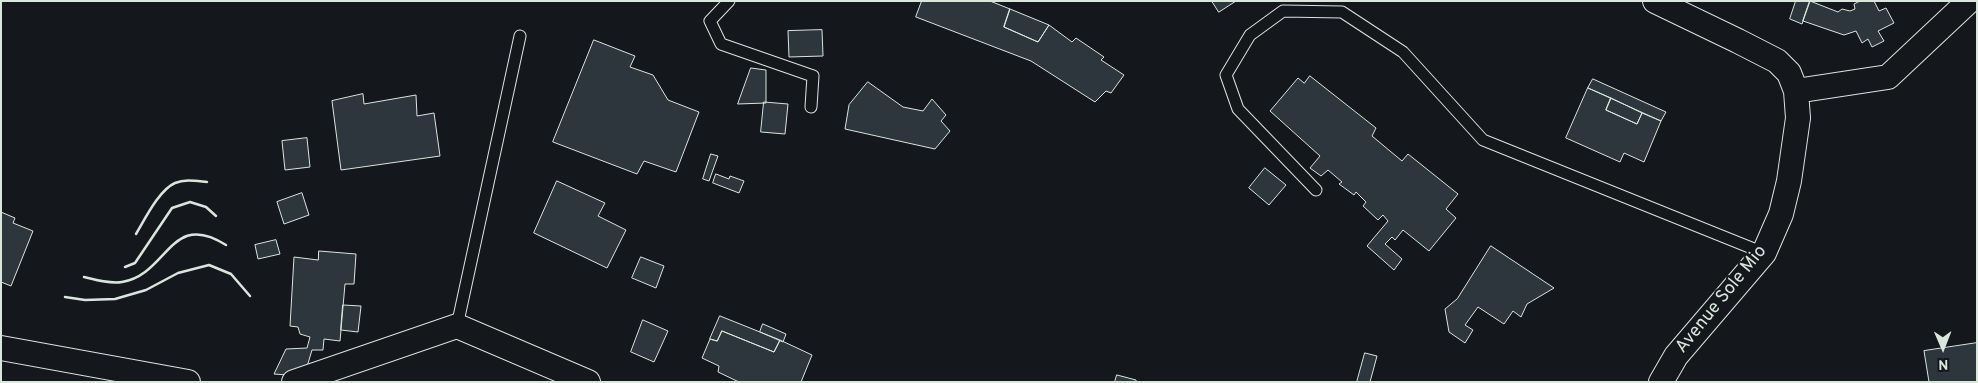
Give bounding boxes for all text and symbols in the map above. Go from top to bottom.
street label: Avenue Sole Mio [1672,242,1772,358]
north arrow [1918,323,1968,373]
text: N [1938,355,1948,372]

